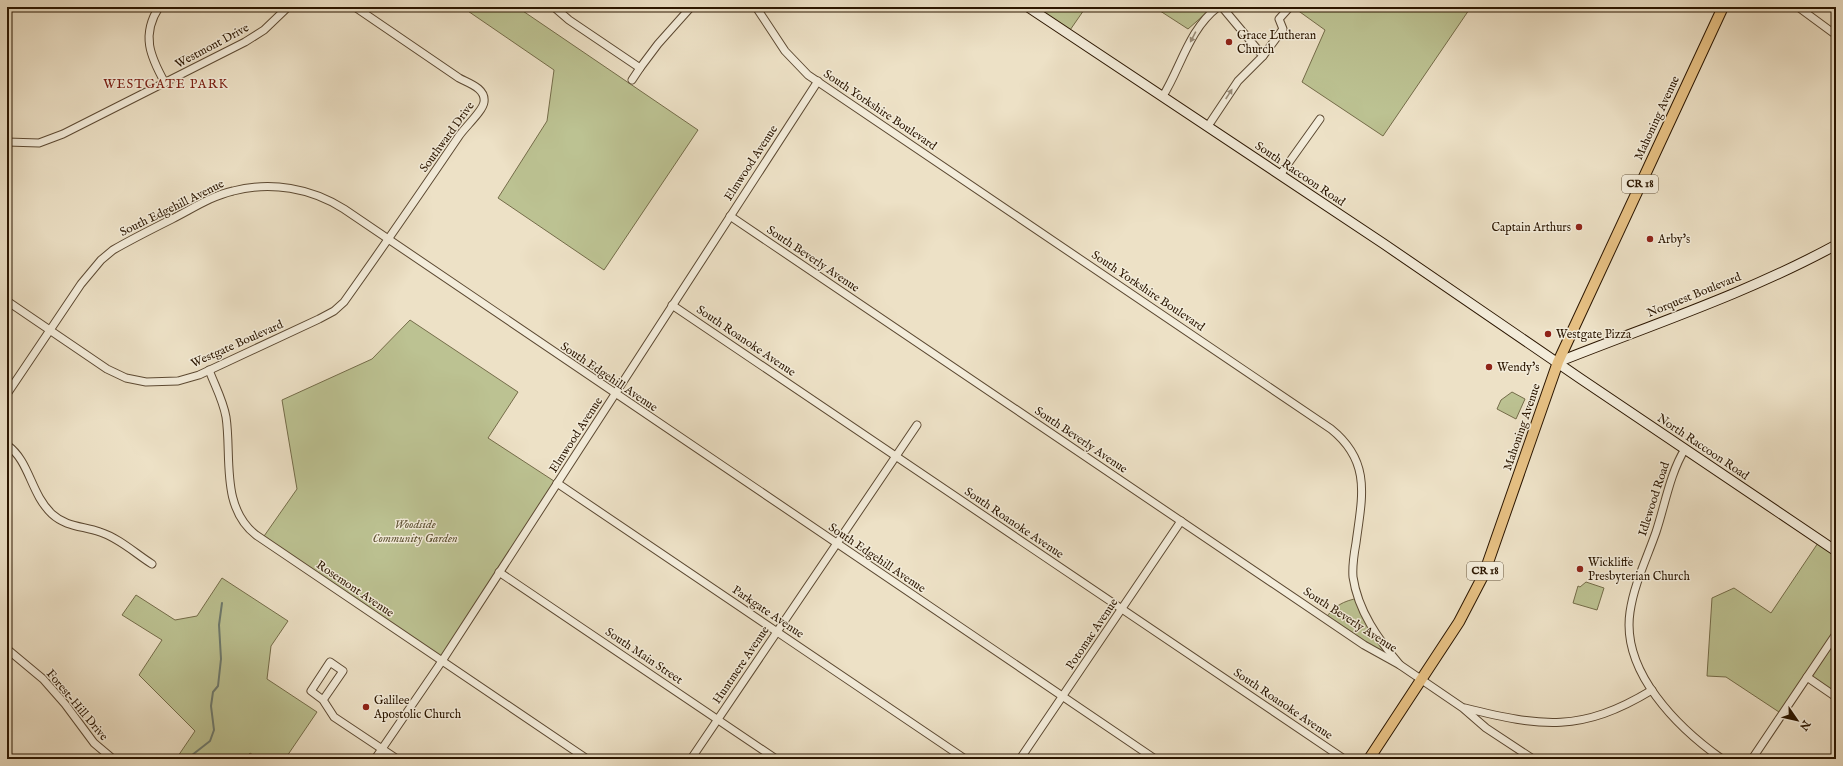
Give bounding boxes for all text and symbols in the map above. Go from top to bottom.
street label: Westmont Drive [173,20,252,72]
place label: Grace Lutheran Church [1237,28,1317,57]
one-way arrow [1190,31,1196,43]
marker: Grace Lutheran Church [1224,37,1234,47]
street label: South Yorkshire Boulevard [820,66,940,154]
street label: Mahoning Avenue [1631,73,1683,162]
district label: WESTGATE PARK [103,76,229,93]
one-way arrow [1226,88,1233,100]
street label: Southward Drive [416,98,478,175]
street label: Elmwood Avenue [721,122,781,204]
street label: South Raccoon Road [1252,138,1348,210]
road number: CR 18 [1622,175,1658,193]
street label: South Edgehill Avenue [117,176,227,240]
place label: Captain Arthurs [1491,220,1571,236]
street label: South Beverly Avenue [764,222,863,296]
marker: Captain Arthurs [1574,222,1584,232]
place label: Arby's [1657,232,1690,247]
marker: Arby's [1645,234,1655,244]
street label: South Yorkshire Boulevard [1088,247,1208,335]
street label: Norquest Boulevard [1645,269,1744,322]
street label: South Roanoke Avenue [693,302,799,380]
street label: Westgate Boulevard [189,317,286,371]
place label: Westgate Pizza [1556,327,1632,342]
marker: Westgate Pizza [1543,329,1553,339]
street label: South Edgehill Avenue [557,339,661,415]
place label: Wendy's [1497,360,1539,375]
marker: Wendy's [1484,362,1494,372]
street label: Mahoning Avenue [1500,381,1544,472]
street label: Elmwood Avenue [546,394,606,476]
street label: South Beverly Avenue [1032,403,1131,477]
street label: North Raccoon Road [1654,411,1752,484]
street label: Idlewood Road [1635,459,1673,538]
street label: South Roanoke Avenue [961,484,1067,562]
park label: Woodside Community Garden [372,517,458,546]
street label: South Edgehill Avenue [825,520,929,596]
place label: Wickliffe Presbyterian Church [1588,555,1690,584]
street label: Rosemont Avenue [313,557,397,621]
road number: CR 18 [1467,562,1503,580]
marker: Wickliffe Presbyterian Church [1575,564,1585,574]
street label: Parkgate Avenue [729,582,807,642]
street label: South Beverly Avenue [1300,584,1400,656]
street label: Potomac Avenue [1063,595,1122,672]
street label: Huntmere Avenue [709,623,773,707]
street label: South Main Street [602,624,686,688]
street label: South Roanoke Avenue [1230,665,1336,743]
street label: Forest-Hill Drive [43,666,111,744]
place label: Galilee Apostolic Church [373,693,462,723]
north arrow [1777,700,1817,740]
marker: Galilee Apostolic Church [361,702,371,712]
text: N [1796,716,1813,733]

